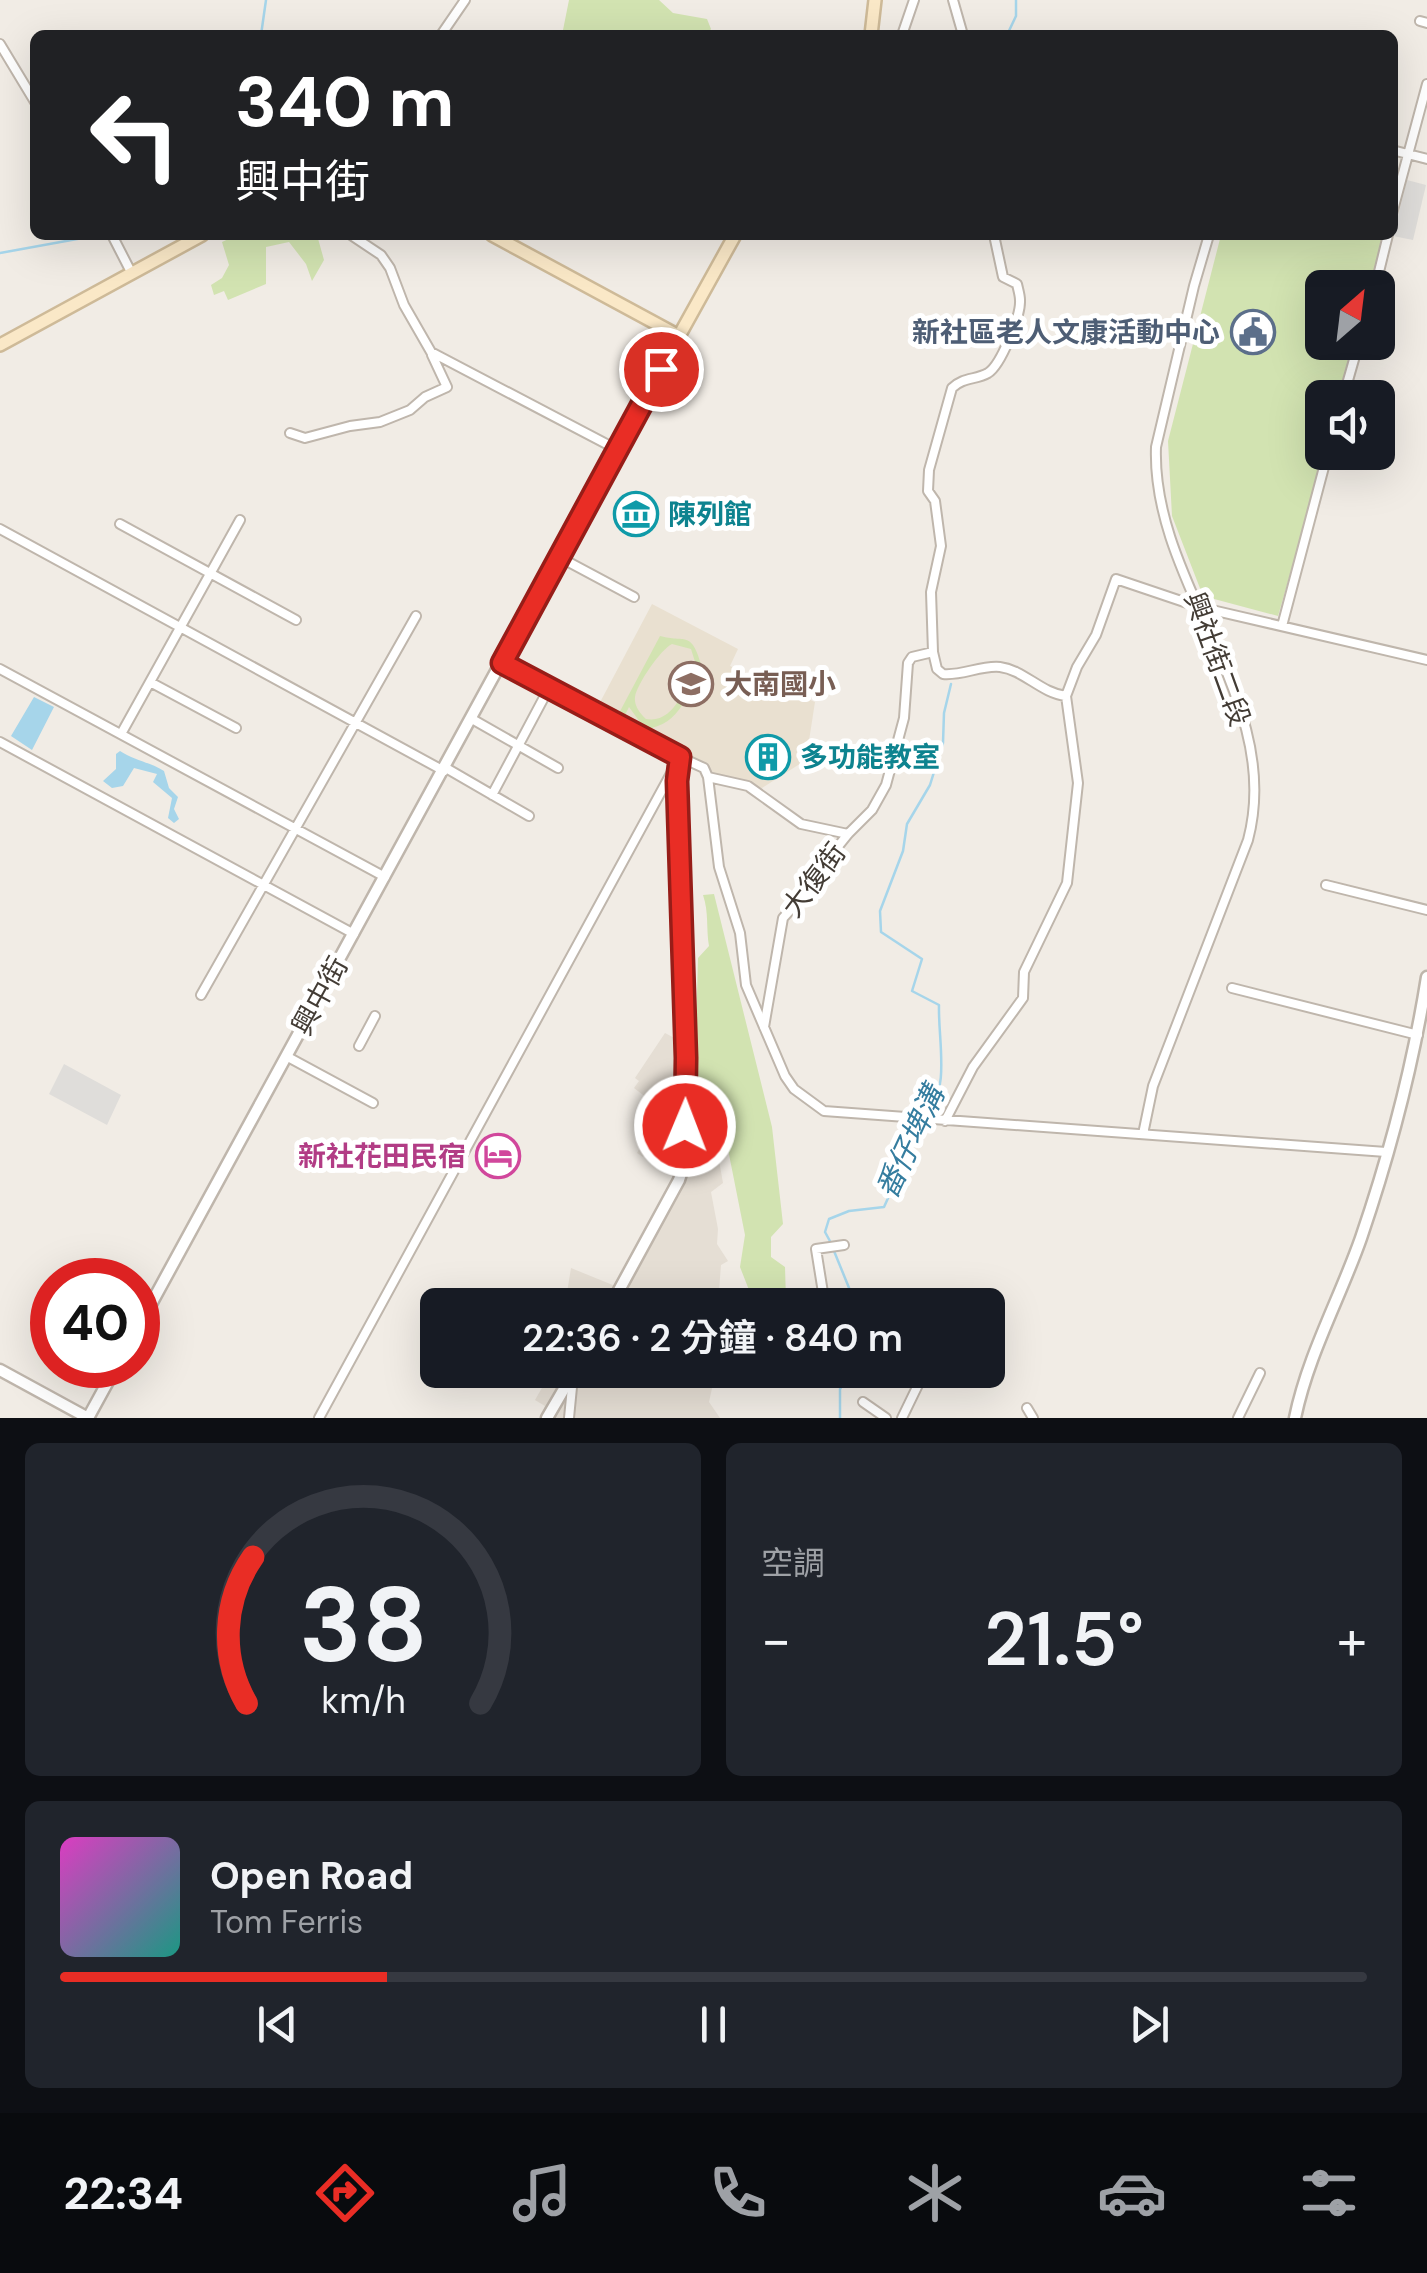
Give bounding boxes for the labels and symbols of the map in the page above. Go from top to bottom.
north arrow [1305,270,1395,360]
public building icon: 新社區老人文康活動中心 [1230,309,1276,355]
place label: 新社區老人文康活動中心 [912,314,1220,351]
pin [619,327,704,412]
museum icon: 陳列館 [613,491,659,537]
place label: 陳列館 [668,496,752,533]
street label: 興社街二段 [1176,587,1258,731]
school or university icon: 大南國小 [668,661,714,707]
place label: 大南國小 [724,666,836,703]
building icon: 多功能教室 [745,734,791,780]
place label: 多功能教室 [800,739,940,776]
street label: 大復街 [774,835,854,925]
street label: 興中街 [283,950,357,1042]
position arrow [633,1074,737,1178]
water label: 番仔埤溝 [867,1076,955,1205]
hotel icon: 新社花田民宿 [475,1133,521,1179]
place label: 新社花田民宿 [298,1138,466,1175]
speed limit sign: 40 [30,1258,160,1388]

